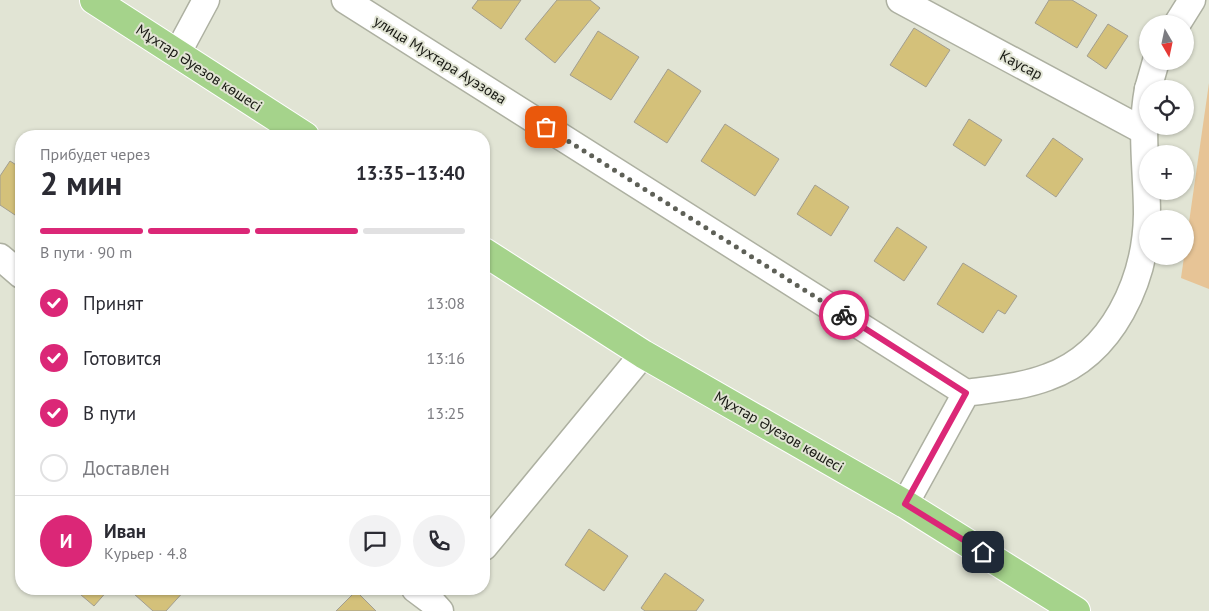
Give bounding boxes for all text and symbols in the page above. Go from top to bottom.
street label: улица Мухтара Ауэзова [370,11,510,108]
north arrow [1139,15,1194,70]
map controls [1139,15,1194,265]
street label: Мұхтар Әуезов көшесі [133,20,266,116]
street label: Каусар [997,45,1046,84]
button: locate [1139,80,1194,135]
pin [525,106,567,148]
icon: bag [532,113,560,141]
text: Прибудет через [40,144,150,164]
button: + [1139,145,1194,200]
text: 13:35–13:40 [356,161,465,185]
text: 2 мин [40,162,122,204]
button: − [1139,210,1194,265]
text: В пути · 90 m [40,242,132,262]
icon: check [40,289,68,317]
courier [819,290,869,340]
text: Принят [83,291,143,315]
text: 13:08 [427,293,465,313]
icon: bike [830,301,858,329]
icon: check [40,344,68,372]
text: Готовится [83,346,161,370]
text: 13:16 [427,348,465,368]
street label: Мұхтар Әуезов көшесі [711,387,848,476]
icon: check [40,399,68,427]
text: В пути [83,401,136,425]
text: 13:25 [427,403,465,423]
text: Доставлен [83,456,170,480]
button: chat [349,515,401,567]
button: phone [413,515,465,567]
text: Иван [104,519,146,543]
text: И [60,529,72,553]
pin [962,531,1004,573]
icon: home [969,538,997,566]
text: Курьер · 4.8 [104,543,188,563]

